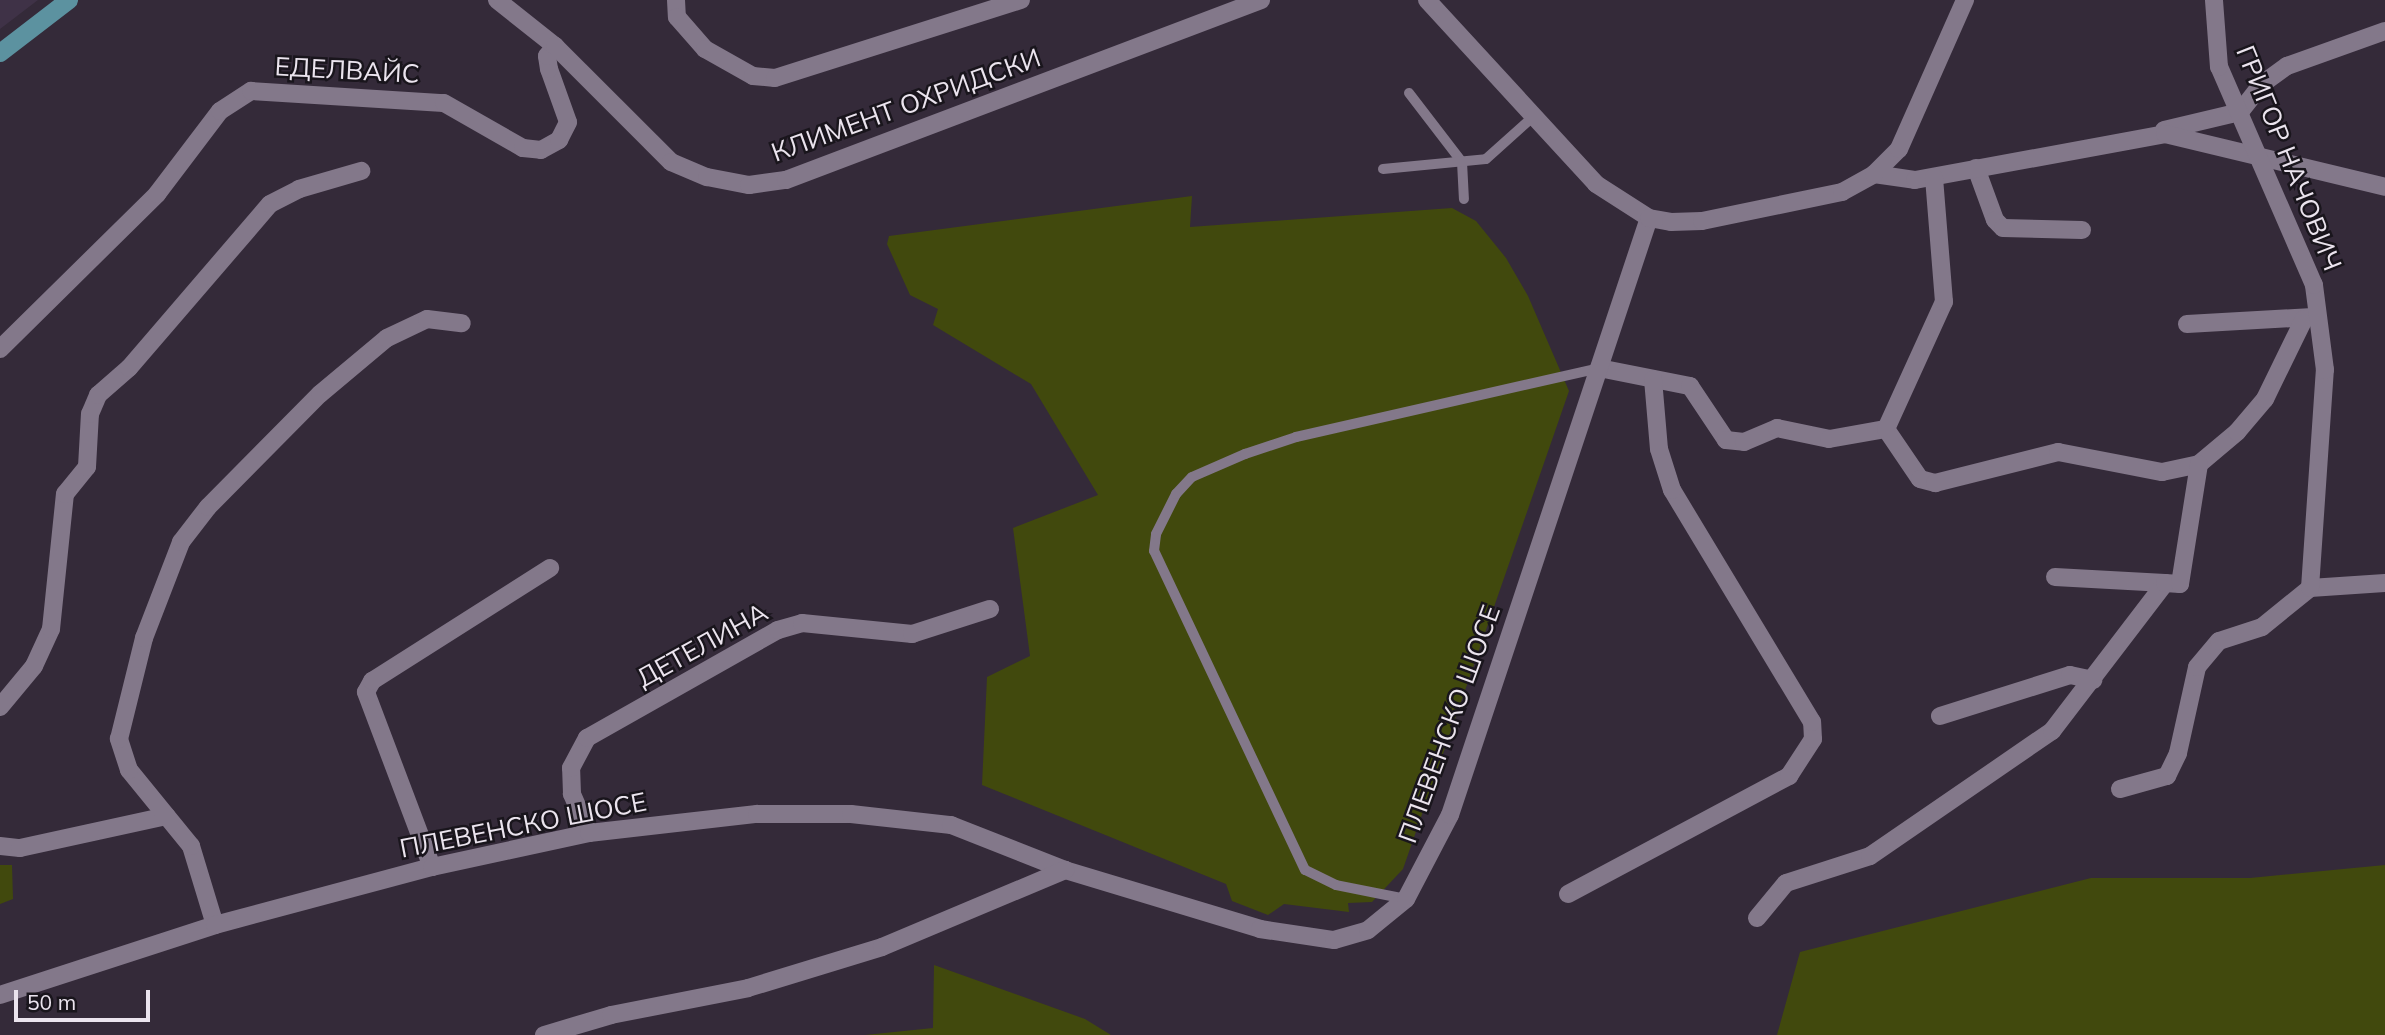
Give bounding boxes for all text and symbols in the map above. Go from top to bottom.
street label: ГРИГОР НАЧОВИЧ [2230,41,2348,275]
street label: КЛИМЕНТ ОХРИДСКИ [767,42,1045,168]
street label: ЕДЕЛВАЙС [274,51,420,89]
street label: ДЕТЕЛИНА [631,596,773,694]
street label: ПЛЕВЕНСКО ШОСЕ [1391,601,1507,847]
street label: ПЛЕВЕНСКО ШОСЕ [397,786,649,864]
scale bar [18,976,154,1020]
text: 50 m [27,989,76,1015]

